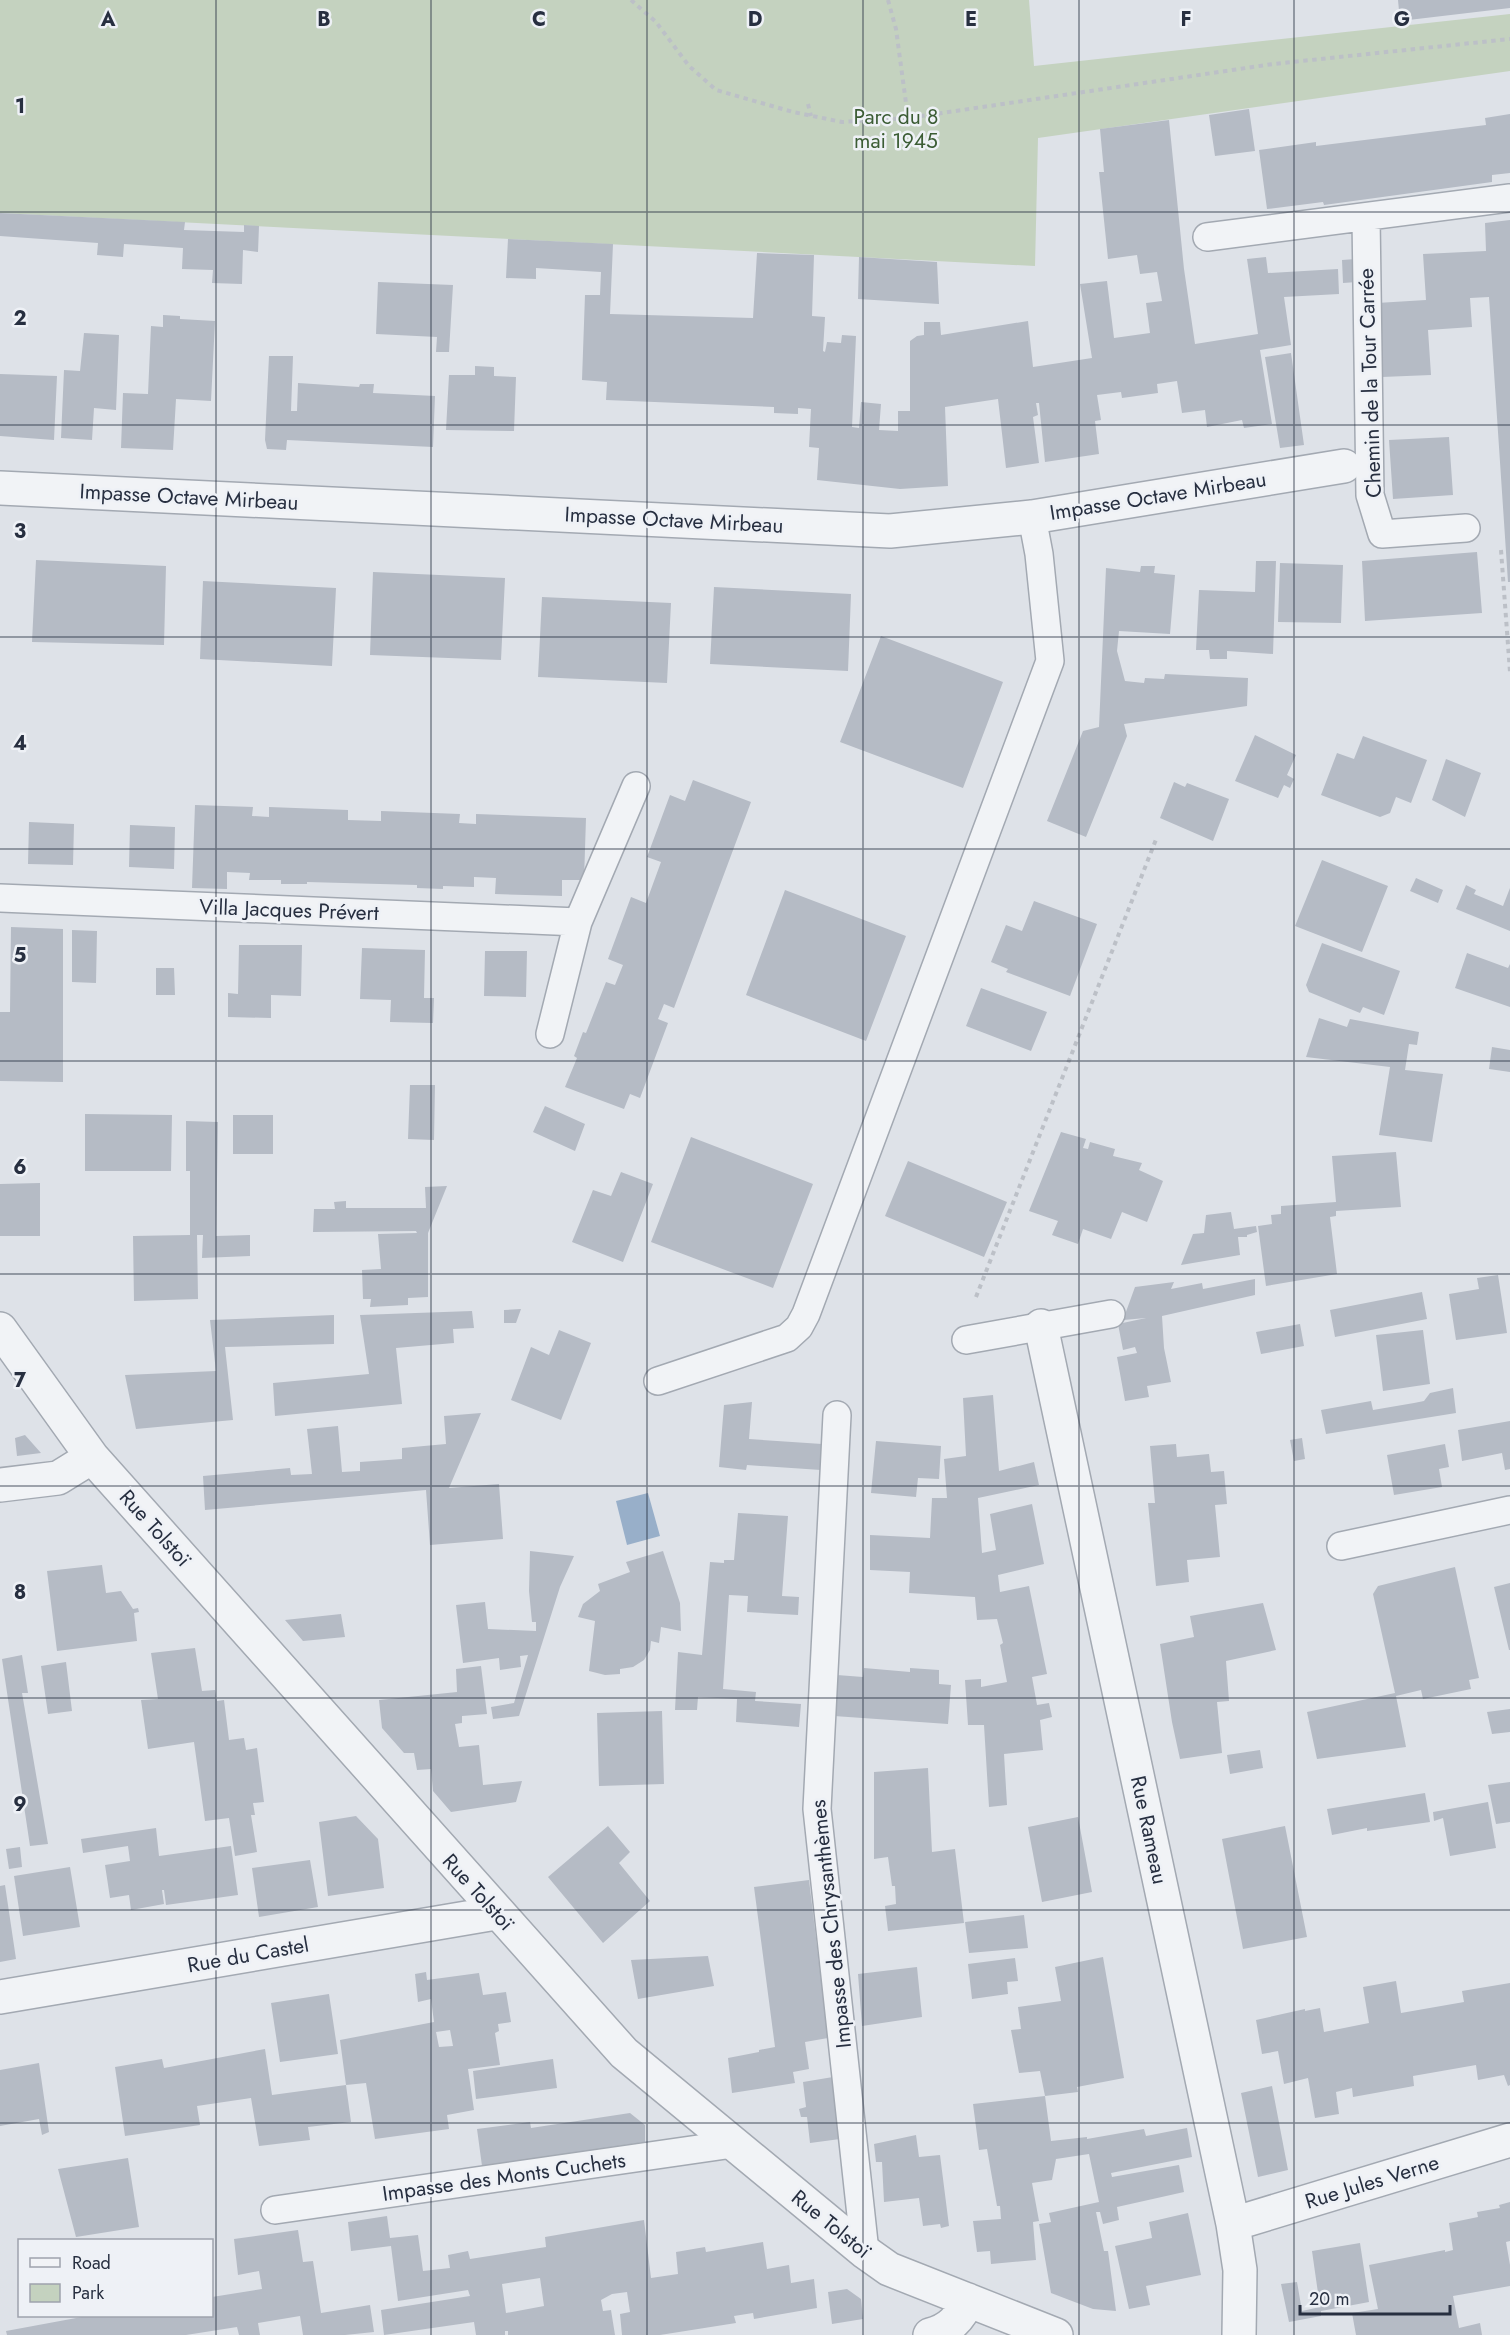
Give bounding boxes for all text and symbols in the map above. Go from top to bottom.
text: A [100,5,116,34]
text: B [317,5,331,34]
text: C [532,5,546,34]
text: D [748,5,762,34]
text: E [965,5,977,34]
text: F [1180,5,1192,34]
text: G [1394,5,1410,34]
text: 1 [15,92,25,121]
park label: Parc du 8 mai 1945 [854,102,938,156]
street label: Chemin de la Tour Carrée [1351,268,1389,498]
text: 2 [13,304,27,333]
street label: Impasse Octave Mirbeau [1048,464,1268,528]
street label: Impasse Octave Mirbeau [79,476,299,518]
street label: Impasse Octave Mirbeau [564,499,784,541]
text: 3 [14,517,26,546]
text: 4 [13,729,27,758]
street label: Villa Jacques Prévert [199,892,379,928]
text: 5 [14,941,27,970]
text: 6 [13,1153,27,1182]
text: 7 [14,1366,27,1395]
street label: Rue Tolstoï [112,1483,198,1573]
text: 8 [14,1578,26,1607]
street label: Rue Rameau [1123,1773,1175,1887]
text: 9 [13,1790,27,1819]
street label: Impasse des Chrysanthèmes [803,1798,859,2050]
street label: Rue Tolstoï [435,1847,521,1937]
street label: Rue du Castel [185,1930,311,1980]
street label: Impasse des Monts Cuchets [380,2145,628,2209]
street label: Rue Jules Verne [1301,2147,1443,2217]
street label: Rue Tolstoï [785,2183,877,2266]
legend [18,2239,213,2317]
text: Road [72,2250,111,2276]
scale bar [1300,2278,1450,2316]
text: Park [72,2280,104,2306]
text: 20 m [1309,2286,1349,2312]

